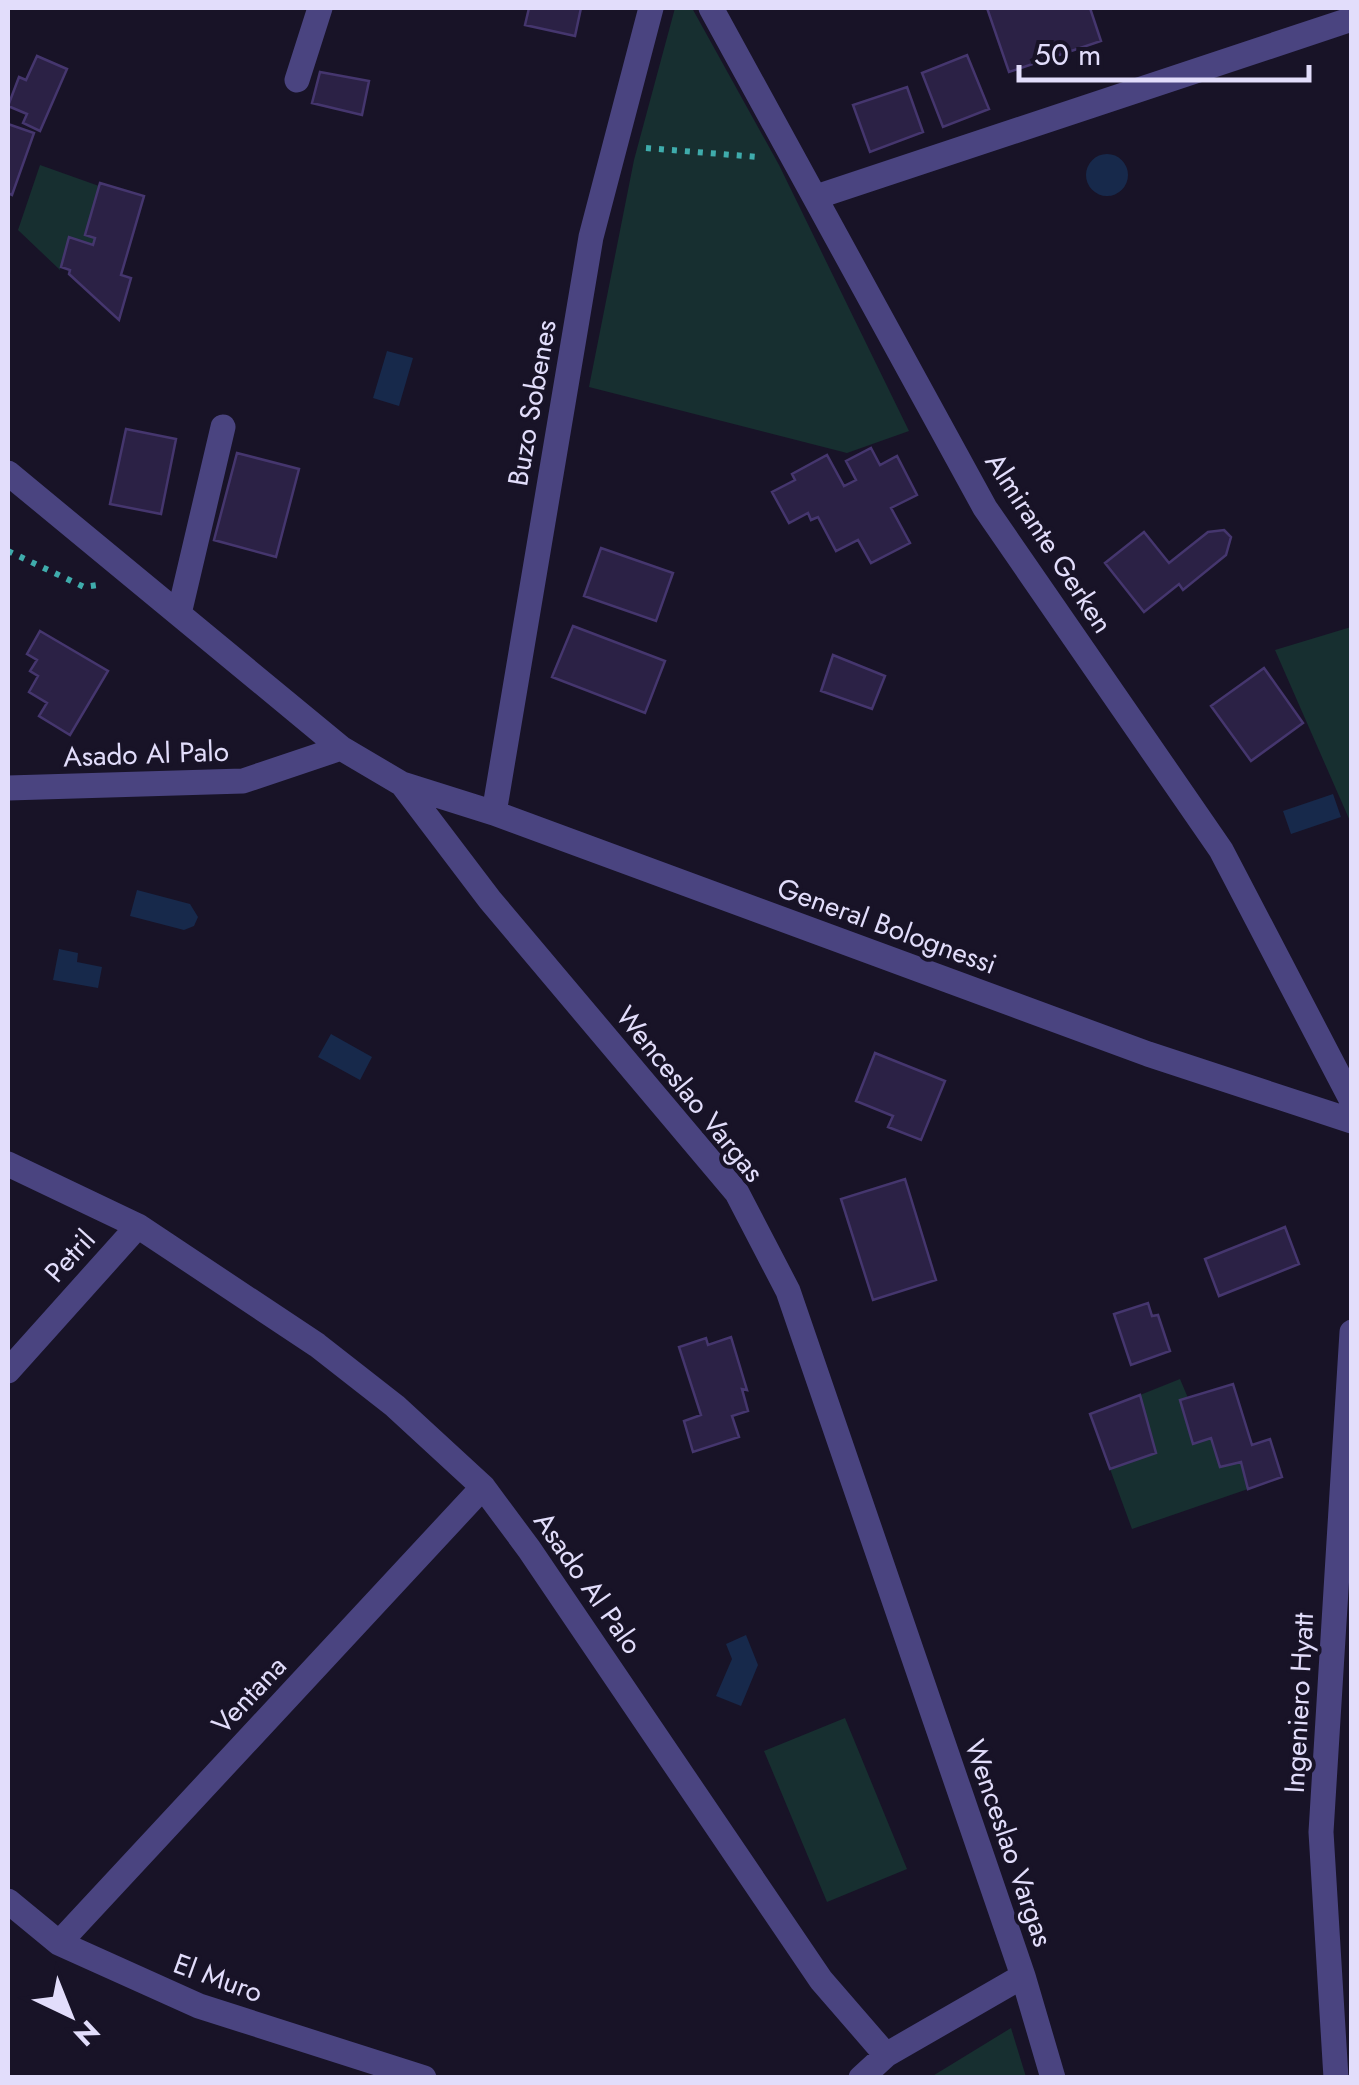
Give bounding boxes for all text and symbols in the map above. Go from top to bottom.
scale bar [1019,20,1309,82]
text: 50 m [1034,33,1101,76]
street label: Buzo Sobenes [497,317,567,489]
street label: Almirante Gerken [975,445,1123,641]
street label: Asado Al Palo [62,731,230,777]
street label: General Bolognessi [772,867,1002,985]
street label: Wenceslao Vargas [606,997,774,1191]
street label: Petril [35,1220,105,1292]
street label: Asado Al Palo [524,1503,652,1663]
street label: Ingeniero Hyatt [1274,1612,1324,1794]
street label: Ventana [202,1647,296,1743]
street label: Wenceslao Vargas [954,1734,1064,1952]
street label: El Muro [168,1943,268,2013]
north arrow [20,1965,120,2065]
text: N [65,2010,109,2055]

